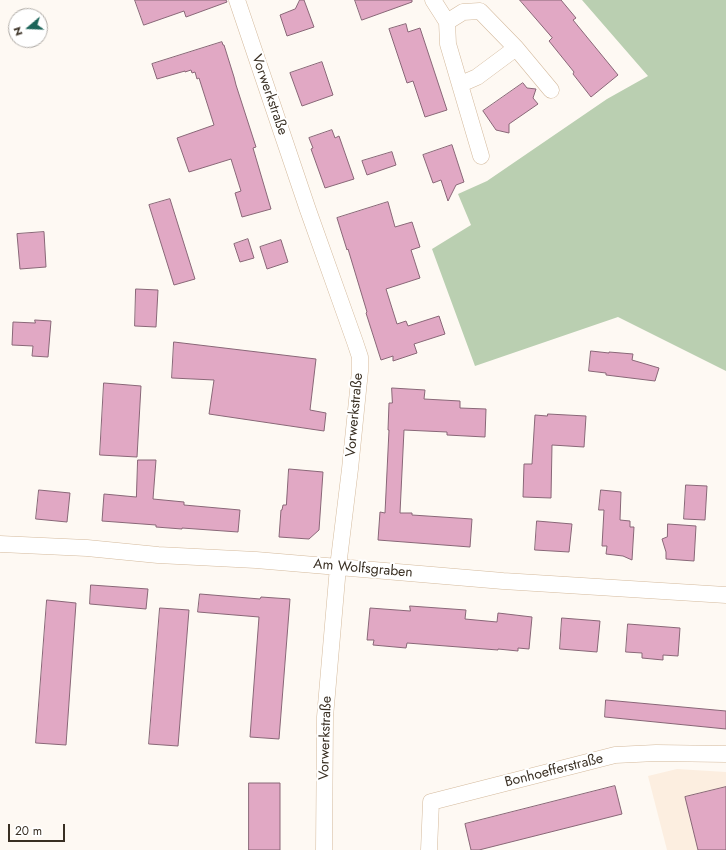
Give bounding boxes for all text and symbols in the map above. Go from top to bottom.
north arrow [8,8,48,48]
text: N [9,25,27,38]
street label: Vorwerkstraße [247,52,291,138]
street label: Vorwerkstraße [343,372,367,458]
street label: Am Wolfsgraben [313,556,413,582]
street label: Vorwerkstraße [316,696,336,780]
street label: Bonhoefferstraße [503,751,605,791]
scale bar [10,816,67,842]
text: 20 m [15,822,42,840]

